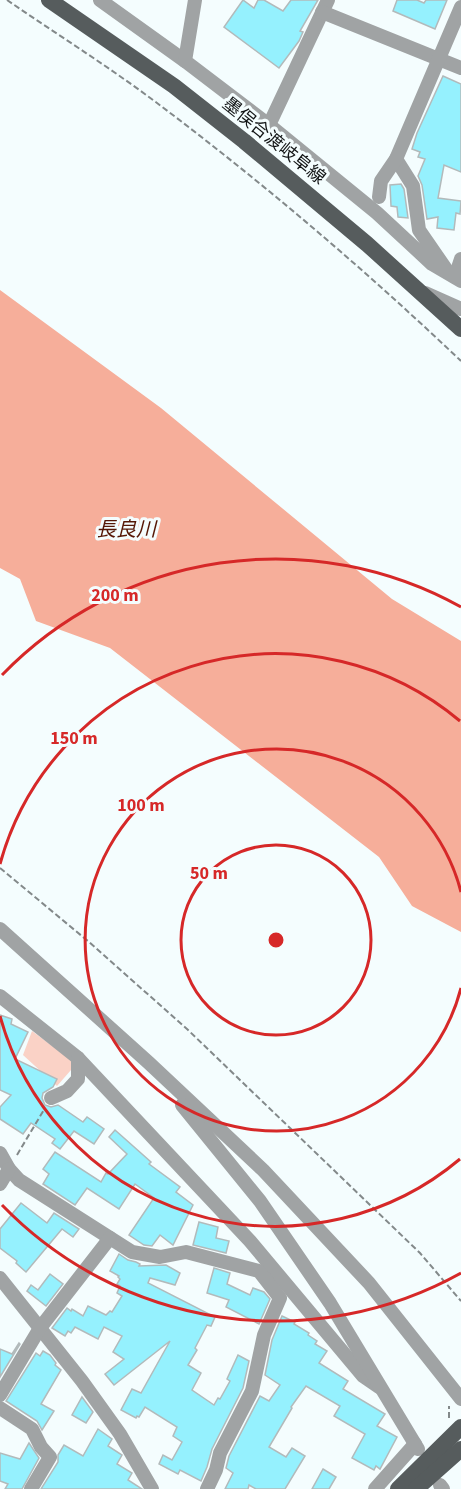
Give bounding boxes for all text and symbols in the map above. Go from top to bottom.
street label: 墨俣合渡岐阜線 [217,92,331,190]
water label: 長良川 [96,516,158,544]
text: 200 m [91,583,139,608]
text: 150 m [50,726,98,751]
text: 100 m [117,793,165,818]
text: 50 m [190,861,228,886]
centre of rings [266,930,286,950]

